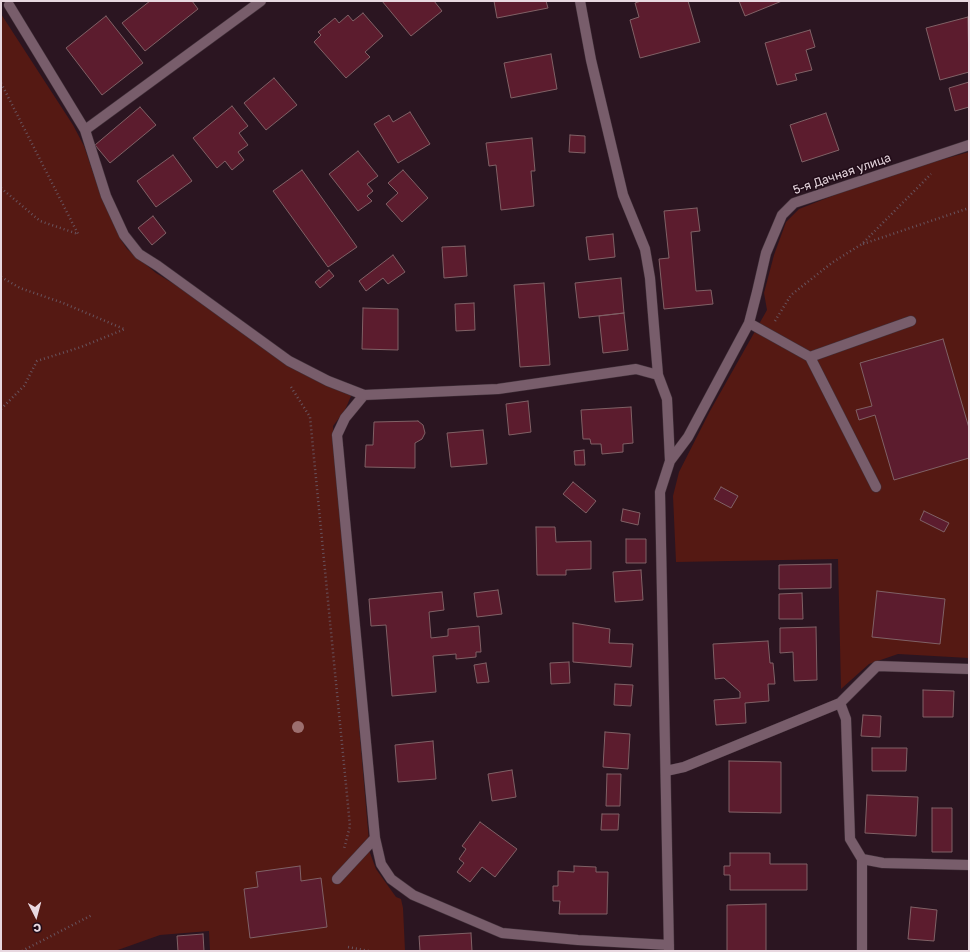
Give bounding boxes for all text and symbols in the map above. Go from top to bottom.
street label: 5-я Дачная улица [791,150,893,198]
north arrow [16,896,56,936]
text: С [33,922,42,935]

